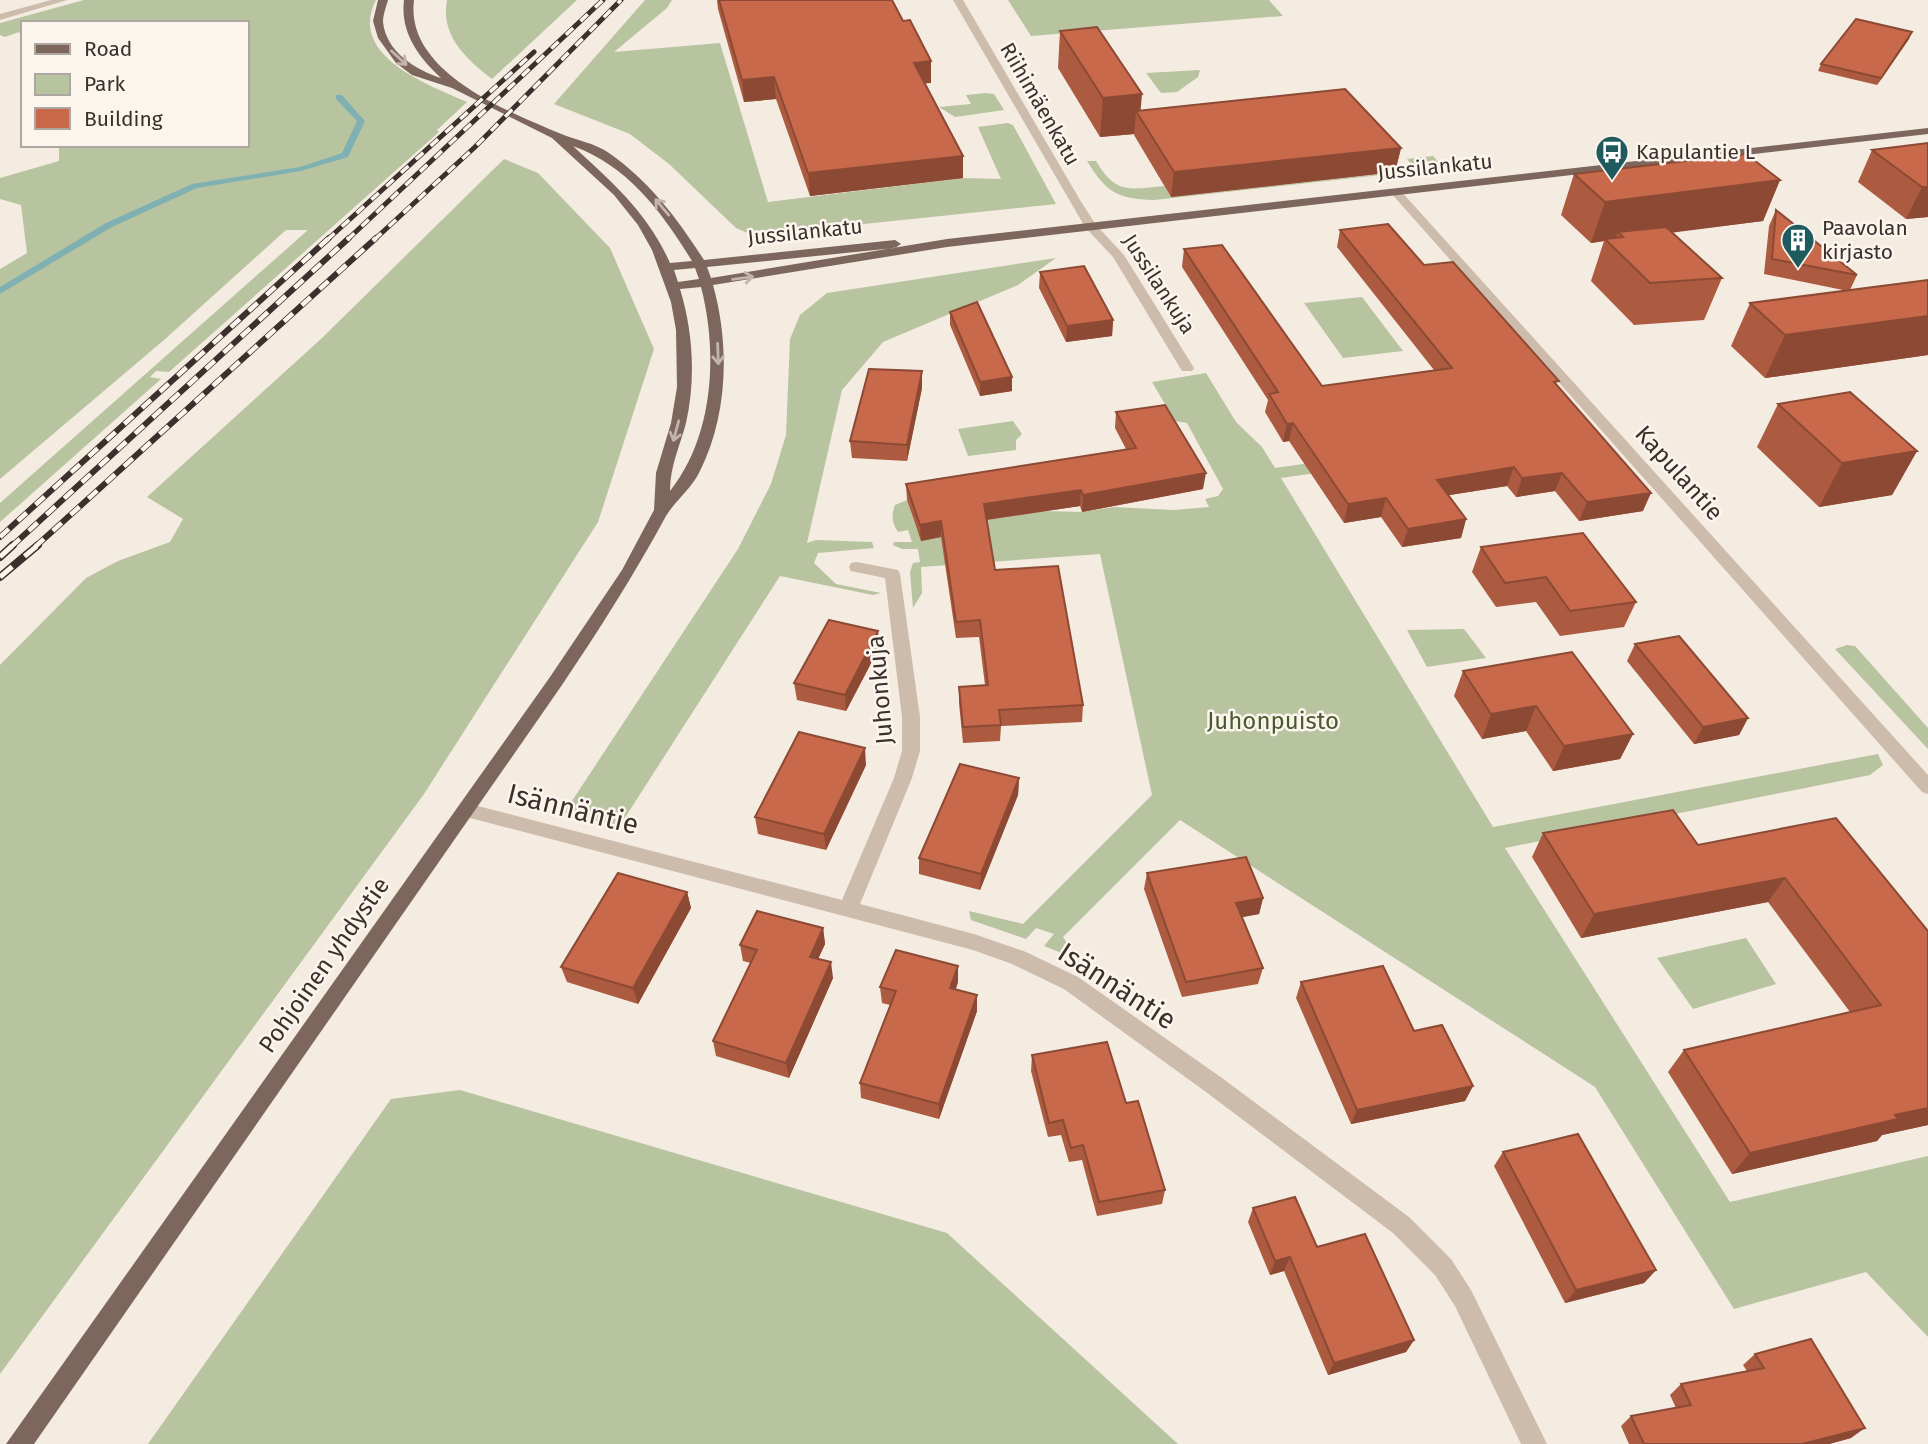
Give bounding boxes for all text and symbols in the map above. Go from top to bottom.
legend [21,21,248,147]
text: Road [84,36,132,62]
street label: Riihimäenkatu [994,38,1086,170]
one-way arrow [390,50,407,67]
text: Park [84,71,126,97]
text: Building [84,106,163,132]
bus stop icon: Kapulantie L [1593,133,1631,182]
place label: Kapulantie L [1636,139,1756,165]
street label: Jussilankatu [1376,148,1494,186]
one-way arrow [654,198,670,216]
street label: Jussilankatu [746,213,864,251]
place label: Paavolan kirjasto [1822,215,1908,265]
building icon: Paavolan kirjasto [1779,221,1817,270]
street label: Jussilankuja [1117,229,1201,339]
one-way arrow [731,271,754,284]
one-way arrow [711,342,724,365]
one-way arrow [669,419,682,442]
street label: Kapulantie [1629,420,1729,526]
street label: Juhonkuja [861,634,899,746]
park label: Juhonpuisto [1207,707,1339,735]
street label: Isännäntie [504,777,642,841]
street label: Pohjoinen yhdystie [253,872,395,1058]
street label: Isännäntie [1052,936,1182,1036]

